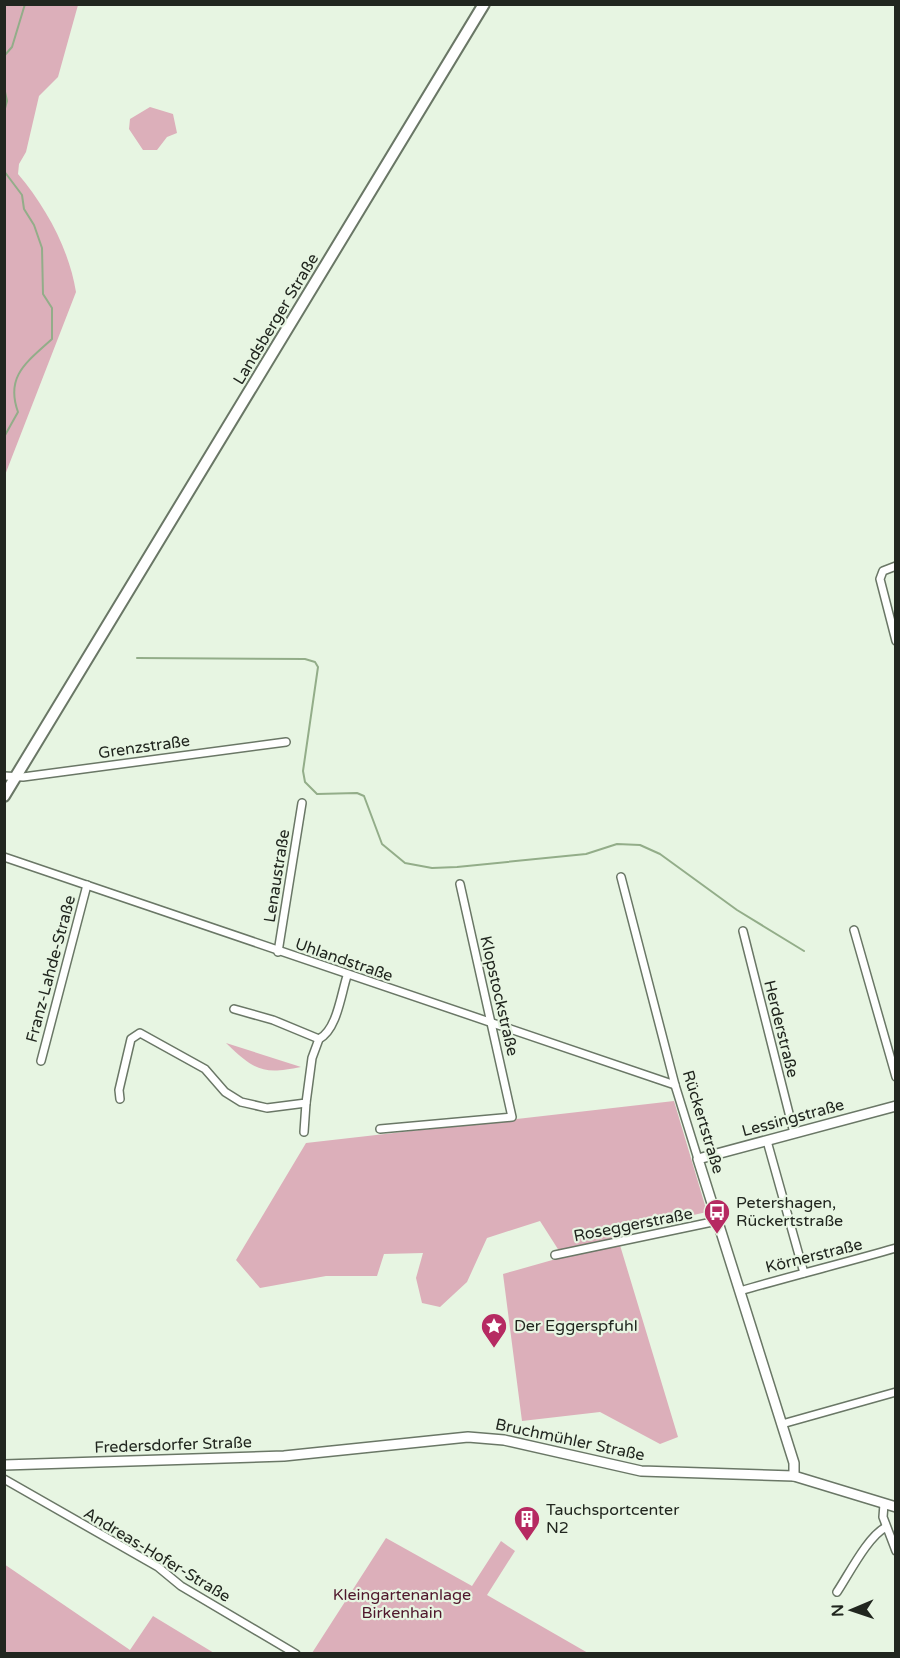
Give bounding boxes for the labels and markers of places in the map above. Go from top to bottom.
place label: Petershagen, Rückertstraße [736,1193,843,1231]
bus stop icon: Petershagen, Rückertstraße [702,1197,732,1235]
place icon: Der Eggerspfuhl [479,1311,509,1349]
place label: Der Eggerspfuhl [514,1316,638,1336]
place label: Tauchsportcenter N2 [546,1500,680,1538]
building icon: Tauchsportcenter N2 [512,1504,542,1542]

